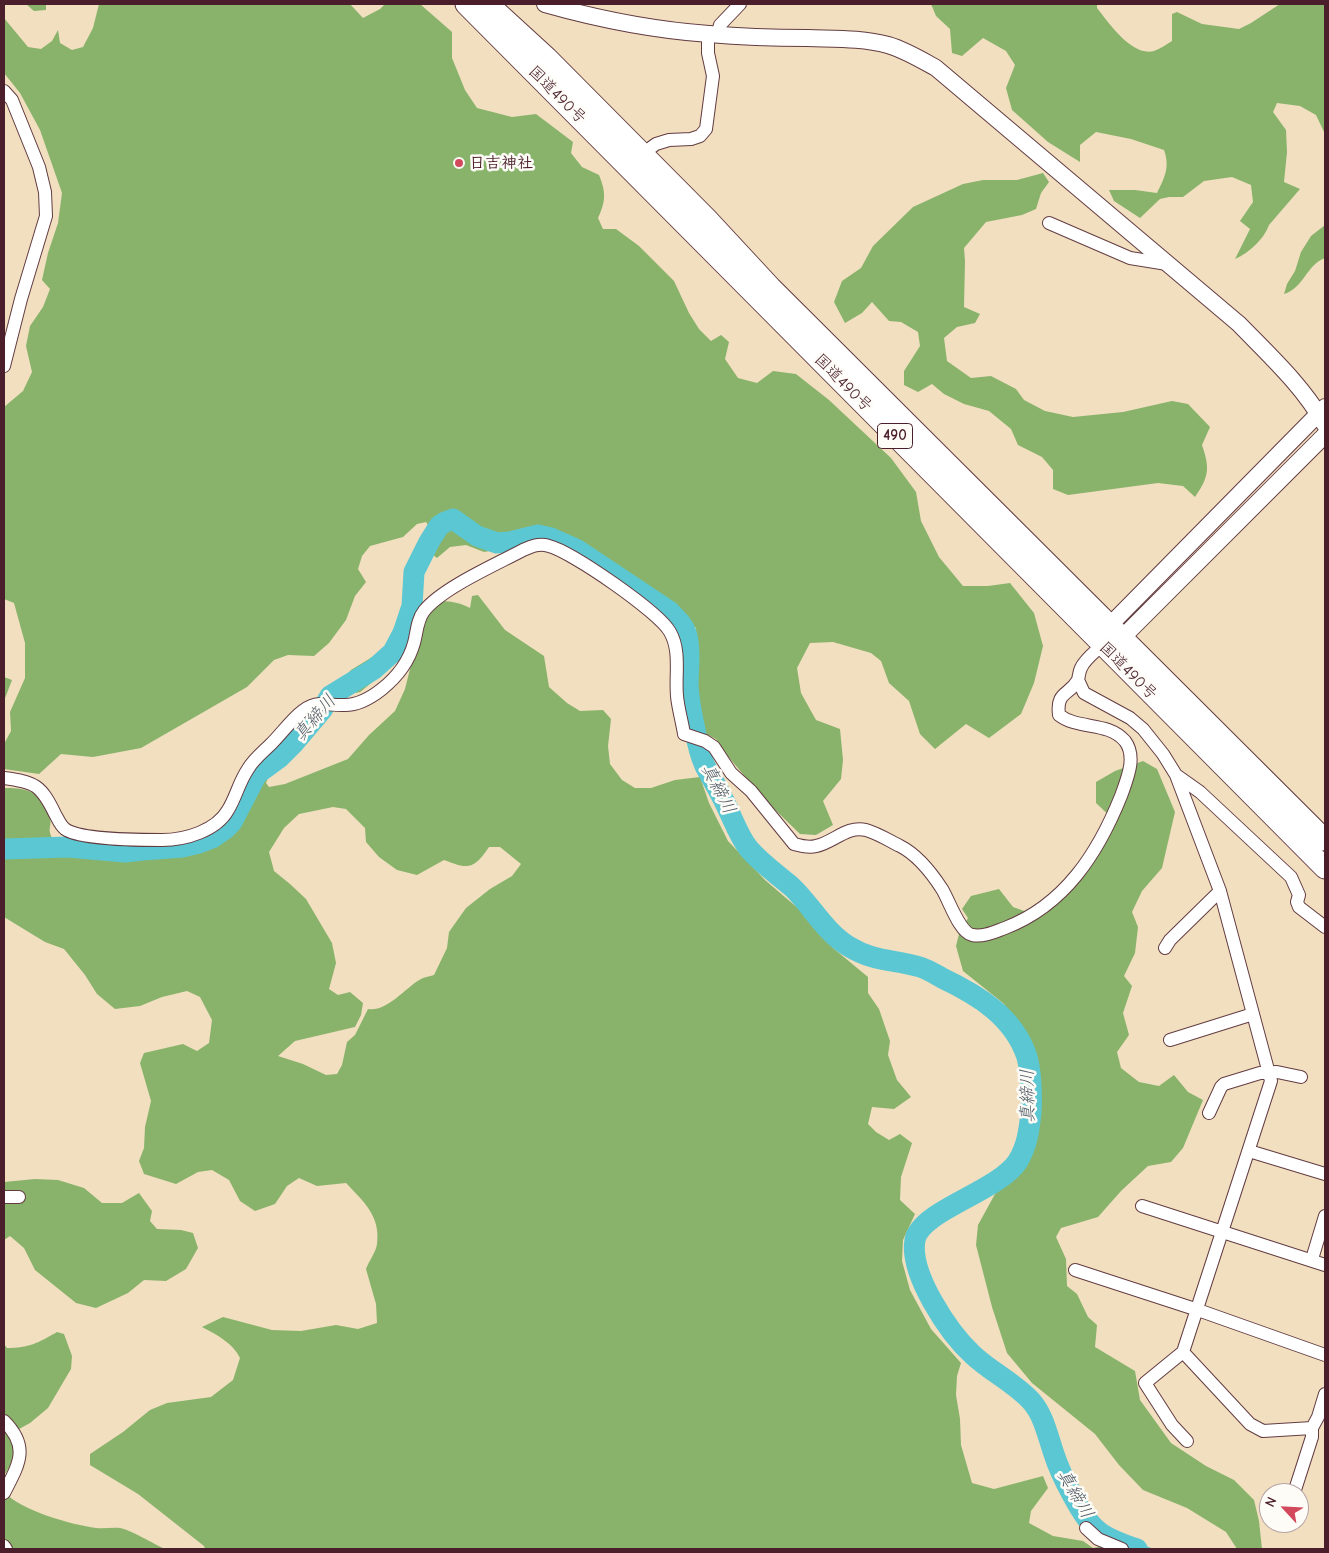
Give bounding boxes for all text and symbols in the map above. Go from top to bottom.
street label: 国道490号 [524,62,590,128]
place label: 日吉神社 [469,153,533,173]
marker: 日吉神社 [453,157,465,169]
street label: 国道490号 [810,350,876,416]
road number: 490 [878,424,912,448]
street label: 国道490号 [1095,638,1161,704]
water label: 真締川 [289,691,341,745]
water label: 真締川 [696,760,740,818]
water label: 真締川 [1017,1069,1039,1123]
water label: 真締川 [1052,1465,1098,1523]
north arrow [1259,1483,1309,1533]
text: N [1261,1494,1280,1510]

